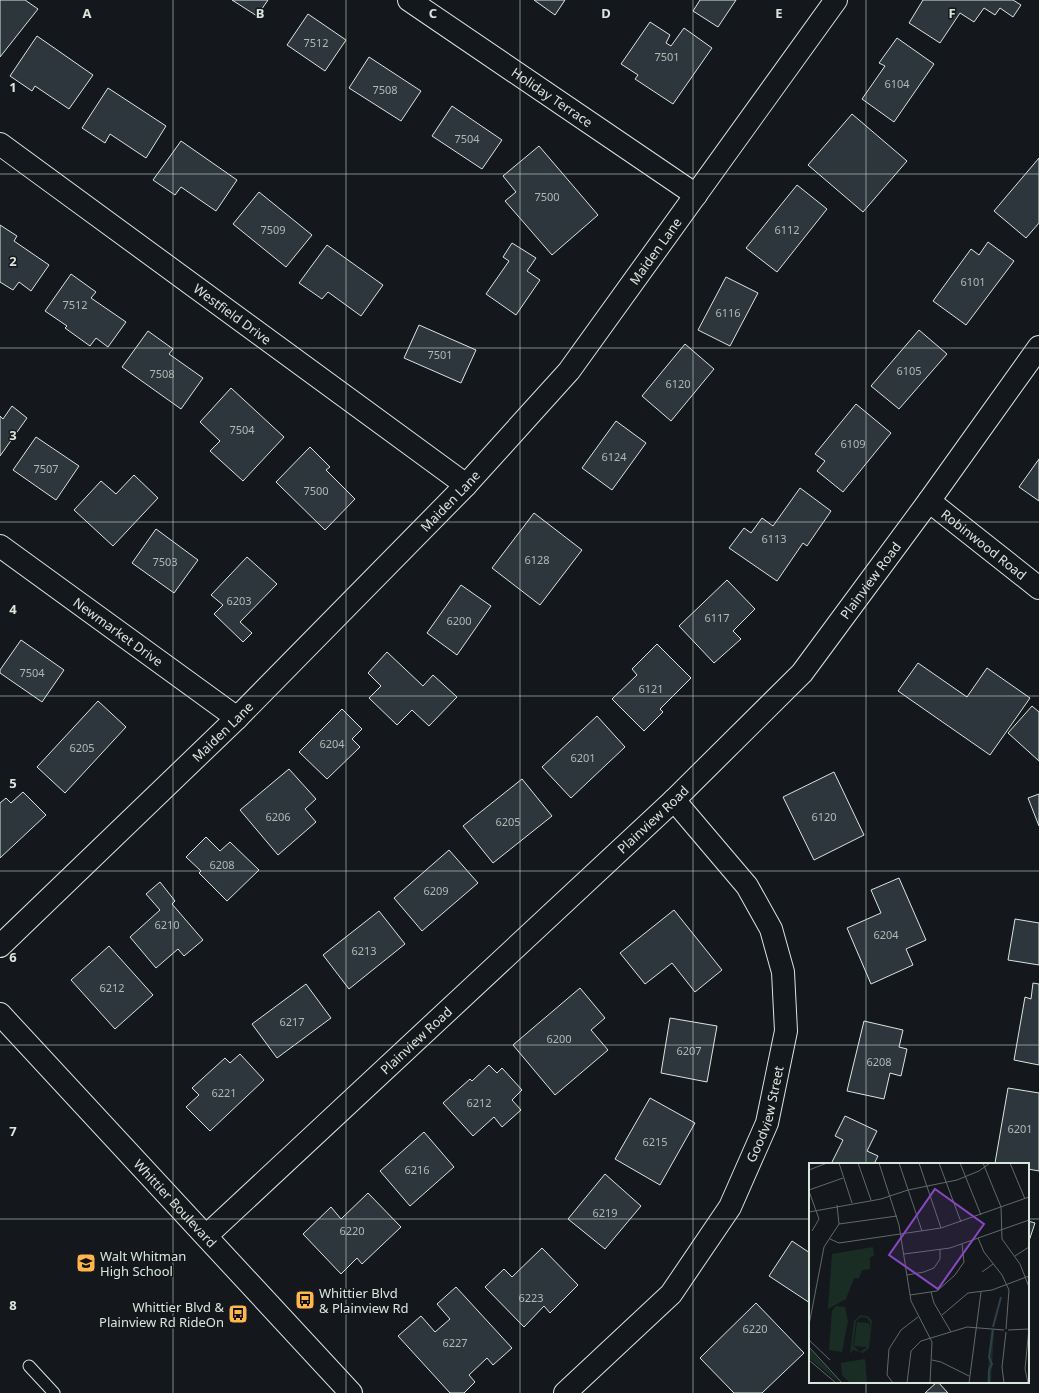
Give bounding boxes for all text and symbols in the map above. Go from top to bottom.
text: A [83,4,92,22]
text: B [256,4,264,22]
text: C [429,4,437,22]
text: D [601,4,611,22]
text: E [775,4,783,22]
text: F [948,4,956,22]
house number: 7512 [303,35,329,50]
house number: 7501 [654,49,680,64]
street label: Holiday Terrace [508,63,596,131]
house number: 6104 [884,76,910,91]
text: 1 [9,78,17,96]
house number: 7508 [372,82,398,97]
house number: 7504 [454,131,480,146]
house number: 7500 [534,189,560,204]
street label: Maiden Lane [625,214,686,288]
house number: 7509 [260,222,286,237]
house number: 6112 [774,222,800,237]
text: 2 [9,252,17,270]
house number: 6101 [960,274,986,289]
street label: Westfield Drive [190,280,275,349]
house number: 7512 [62,297,88,312]
house number: 6116 [715,305,741,320]
house number: 7501 [427,347,453,362]
house number: 6105 [896,363,922,378]
house number: 7508 [149,366,175,381]
house number: 6120 [665,376,691,391]
house number: 7504 [229,422,255,437]
text: 3 [9,426,17,444]
house number: 6109 [840,436,866,451]
house number: 6124 [601,449,627,464]
house number: 7507 [33,461,59,476]
street label: Maiden Lane [416,466,484,535]
house number: 7500 [303,483,329,498]
street label: Robinwood Road [938,505,1030,584]
house number: 6113 [761,531,787,546]
street label: Plainview Road [836,538,905,623]
house number: 6128 [524,552,550,567]
house number: 7503 [152,554,178,569]
street label: Newmarket Drive [70,593,167,670]
house number: 6203 [226,593,252,608]
text: 4 [9,600,17,618]
house number: 6117 [704,610,730,625]
house number: 6200 [446,613,472,628]
house number: 7504 [19,665,45,680]
house number: 6121 [638,681,664,696]
street label: Maiden Lane [188,698,257,766]
house number: 6204 [319,736,345,751]
house number: 6205 [69,740,95,755]
house number: 6201 [570,750,596,765]
text: 5 [9,774,17,792]
street label: Plainview Road [613,781,693,857]
house number: 6206 [265,809,291,824]
house number: 6120 [811,809,837,824]
house number: 6205 [495,814,521,829]
house number: 6208 [209,857,235,872]
house number: 6209 [423,883,449,898]
house number: 6210 [154,917,180,932]
house number: 6204 [873,927,899,942]
house number: 6213 [351,943,377,958]
text: 6 [9,948,17,966]
house number: 6212 [99,980,125,995]
street label: Plainview Road [376,1002,456,1078]
house number: 6217 [279,1014,305,1029]
house number: 6200 [546,1031,572,1046]
house number: 6207 [676,1043,702,1058]
house number: 6208 [866,1054,892,1069]
street label: Goodview Street [742,1064,788,1165]
house number: 6221 [211,1085,237,1100]
house number: 6212 [466,1095,492,1110]
house number: 6201 [1007,1121,1033,1136]
text: 7 [9,1122,17,1140]
house number: 6215 [642,1134,668,1149]
street label: Whittier Boulevard [130,1155,221,1251]
house number: 6216 [404,1162,430,1177]
inset map [809,1163,1029,1383]
house number: 6219 [592,1205,618,1220]
house number: 6220 [339,1223,365,1238]
place label: Walt Whitman High School [100,1247,186,1280]
school or university icon: Walt Whitman High School [75,1252,97,1274]
place label: Whittier Blvd & Plainview Rd [319,1284,409,1317]
bus stop icon: Whittier Blvd & Plainview Rd [294,1289,316,1311]
house number: 6223 [518,1290,544,1305]
text: 8 [9,1296,17,1314]
place label: Whittier Blvd & Plainview Rd RideOn [99,1298,224,1331]
bus stop icon: Whittier Blvd & Plainview Rd RideOn [227,1303,249,1325]
house number: 6220 [742,1321,768,1336]
house number: 6227 [442,1335,468,1350]

